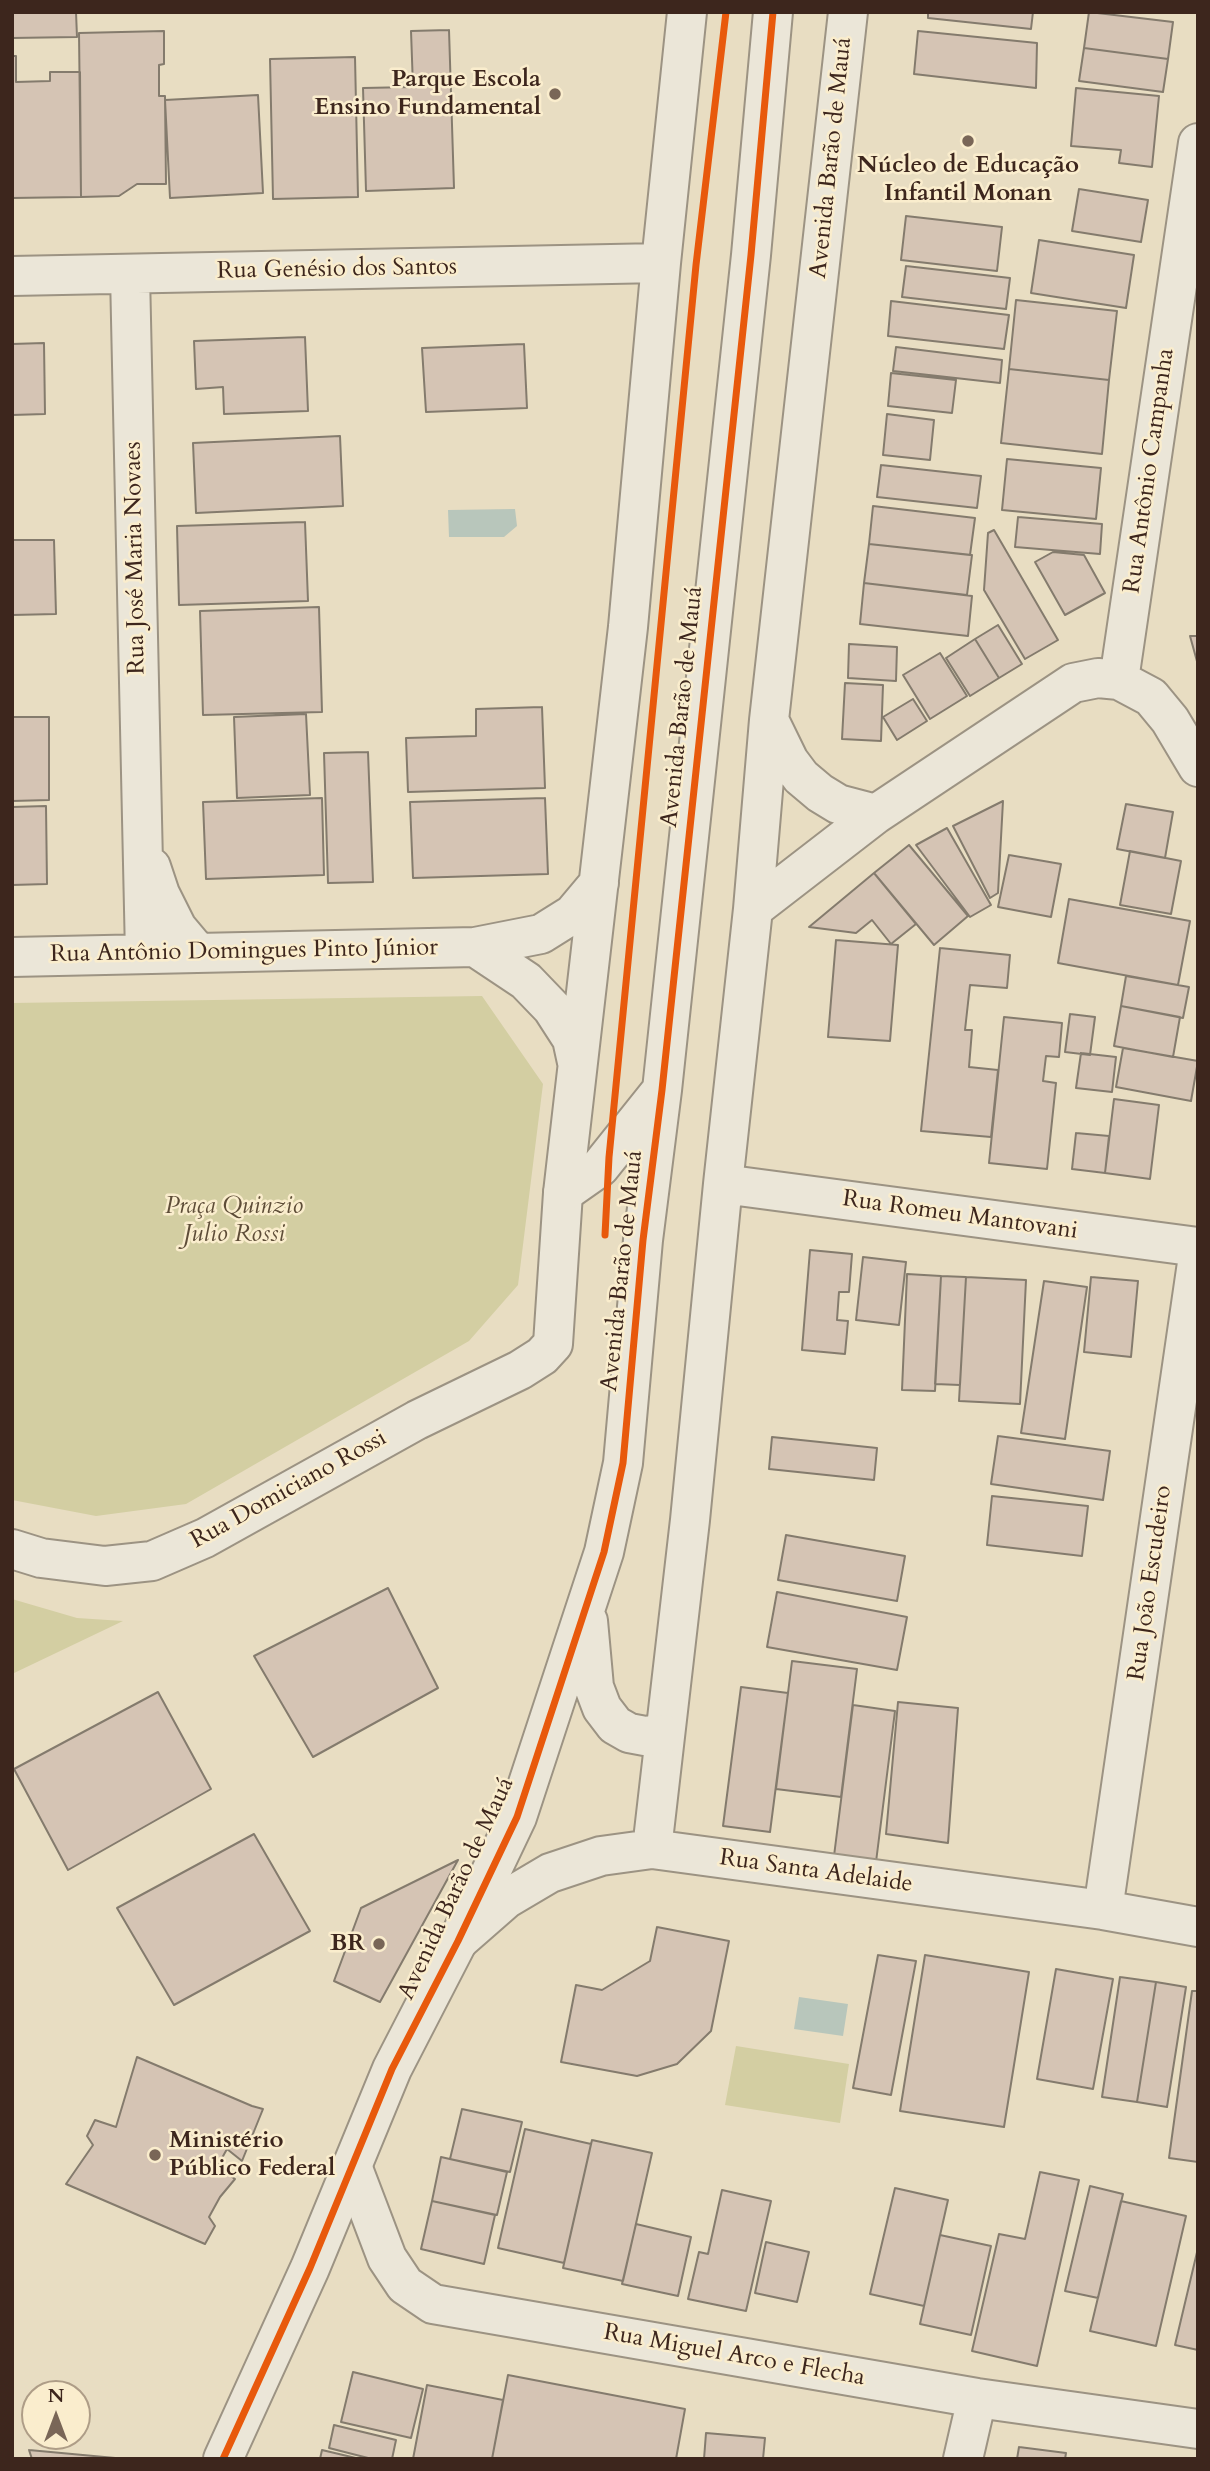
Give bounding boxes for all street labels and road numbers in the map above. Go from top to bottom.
street label: Avenida Barão de Mauá [805,36,859,280]
street label: Rua Genésio dos Santos [217,254,457,286]
street label: Rua Antônio Campanha [1119,347,1181,595]
street label: Rua José Maria Novaes [120,441,152,675]
street label: Avenida Barão de Mauá [656,585,710,829]
street label: Rua Antônio Domingues Pinto Júnior [50,934,438,970]
street label: Avenida Barão de Mauá [596,1149,650,1393]
street label: Rua Romeu Mantovani [841,1185,1079,1247]
street label: Rua Domiciano Rossi [186,1424,392,1556]
street label: Rua João Escudeiro [1123,1484,1179,1682]
street label: Avenida Barão de Mauá [393,1773,521,2005]
street label: Rua Santa Adelaide [718,1844,914,1900]
street label: Rua Miguel Arco e Flecha [601,2319,867,2393]

